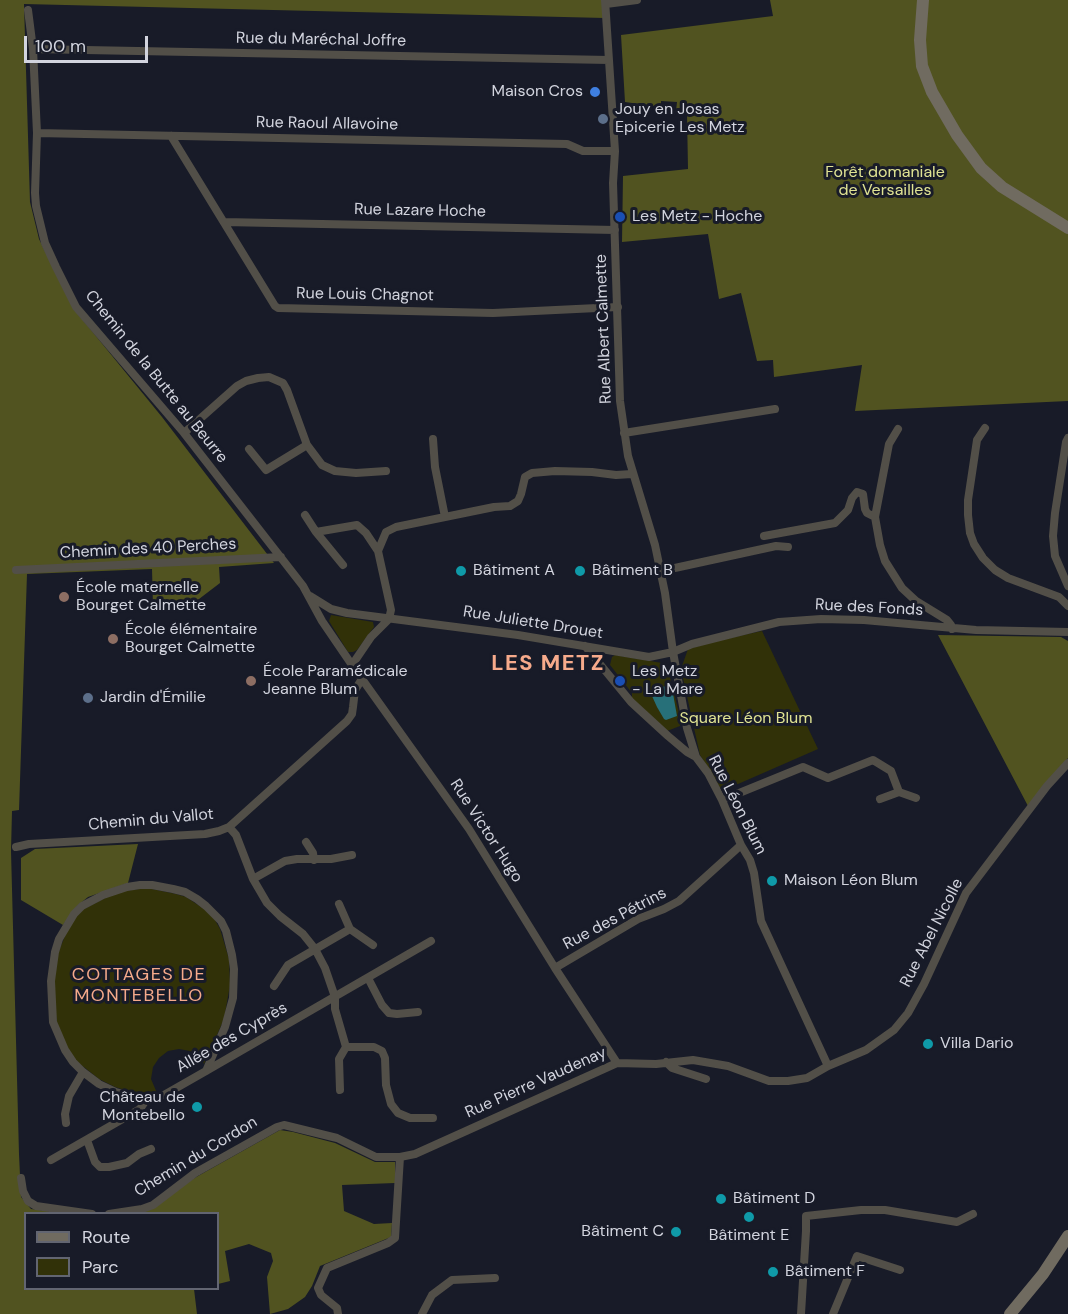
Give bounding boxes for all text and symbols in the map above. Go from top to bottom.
scale bar [27,24,152,62]
street label: Rue du Maréchal Joffre [236,29,406,51]
text: 100 m [35,34,86,58]
place label: Maison Cros [491,82,583,102]
marker: Maison Cros [588,85,602,99]
place label: Jouy en Josas Epicerie Les Metz [615,100,745,138]
marker: Jouy en Josas Epicerie Les Metz [596,112,610,126]
street label: Rue Raoul Allavoine [256,113,398,135]
park label: Forêt domaniale de Versailles [825,163,945,201]
street label: Rue Lazare Hoche [354,200,486,222]
place label: Les Metz - Hoche [632,207,762,227]
marker: Les Metz - Hoche [613,210,627,224]
street label: Rue Albert Calmette [592,254,616,404]
street label: Rue Louis Chagnot [296,284,434,306]
street label: Chemin de la Butte au Beurre [80,287,232,467]
street label: Chemin des 40 Perches [59,535,237,563]
place label: Bâtiment A [473,561,555,581]
place label: Bâtiment B [592,561,673,581]
marker: Bâtiment A [454,564,468,578]
marker: Bâtiment B [573,564,587,578]
place label: École maternelle Bourget Calmette [76,578,206,616]
marker: École maternelle Bourget Calmette [57,590,71,604]
street label: Rue des Fonds [814,596,924,620]
street label: Rue Juliette Drouet [462,602,604,644]
place label: École élémentaire Bourget Calmette [125,620,257,658]
marker: École élémentaire Bourget Calmette [106,632,120,646]
district label: LES METZ [491,651,605,677]
place label: École Paramédicale Jeanne Blum [263,662,408,700]
place label: Les Metz - La Mare [632,662,703,700]
marker: École Paramédicale Jeanne Blum [244,674,258,688]
marker: Les Metz - La Mare [613,674,627,688]
place label: Jardin d'Émilie [100,688,206,708]
marker: Jardin d'Émilie [81,691,95,705]
park label: Square Léon Blum [680,709,812,729]
street label: Rue Léon Blum [704,752,770,858]
street label: Rue Victor Hugo [445,776,527,886]
street label: Chemin du Vallot [87,805,215,835]
place label: Maison Léon Blum [784,871,918,891]
marker: Maison Léon Blum [765,874,779,888]
street label: Rue Abel Nicolle [896,875,968,991]
street label: Rue des Pétrins [560,884,670,954]
district label: COTTAGES DE MONTEBELLO [72,964,206,1006]
street label: Allée des Cyprès [173,999,291,1077]
place label: Villa Dario [940,1034,1014,1054]
marker: Villa Dario [921,1037,935,1051]
street label: Rue Pierre Vaudenay [462,1043,610,1123]
place label: Château de Montebello [99,1088,185,1126]
marker: Château de Montebello [190,1100,204,1114]
street label: Chemin du Cordon [131,1113,261,1201]
place label: Bâtiment D [733,1189,815,1209]
marker: Bâtiment D [714,1192,728,1206]
marker: Bâtiment E [742,1210,756,1224]
legend [24,1212,219,1290]
place label: Bâtiment C [581,1222,664,1242]
text: Route [82,1225,130,1249]
marker: Bâtiment C [669,1225,683,1239]
place label: Bâtiment E [709,1226,789,1246]
text: Parc [82,1255,118,1279]
place label: Bâtiment F [785,1262,865,1282]
marker: Bâtiment F [766,1265,780,1279]

